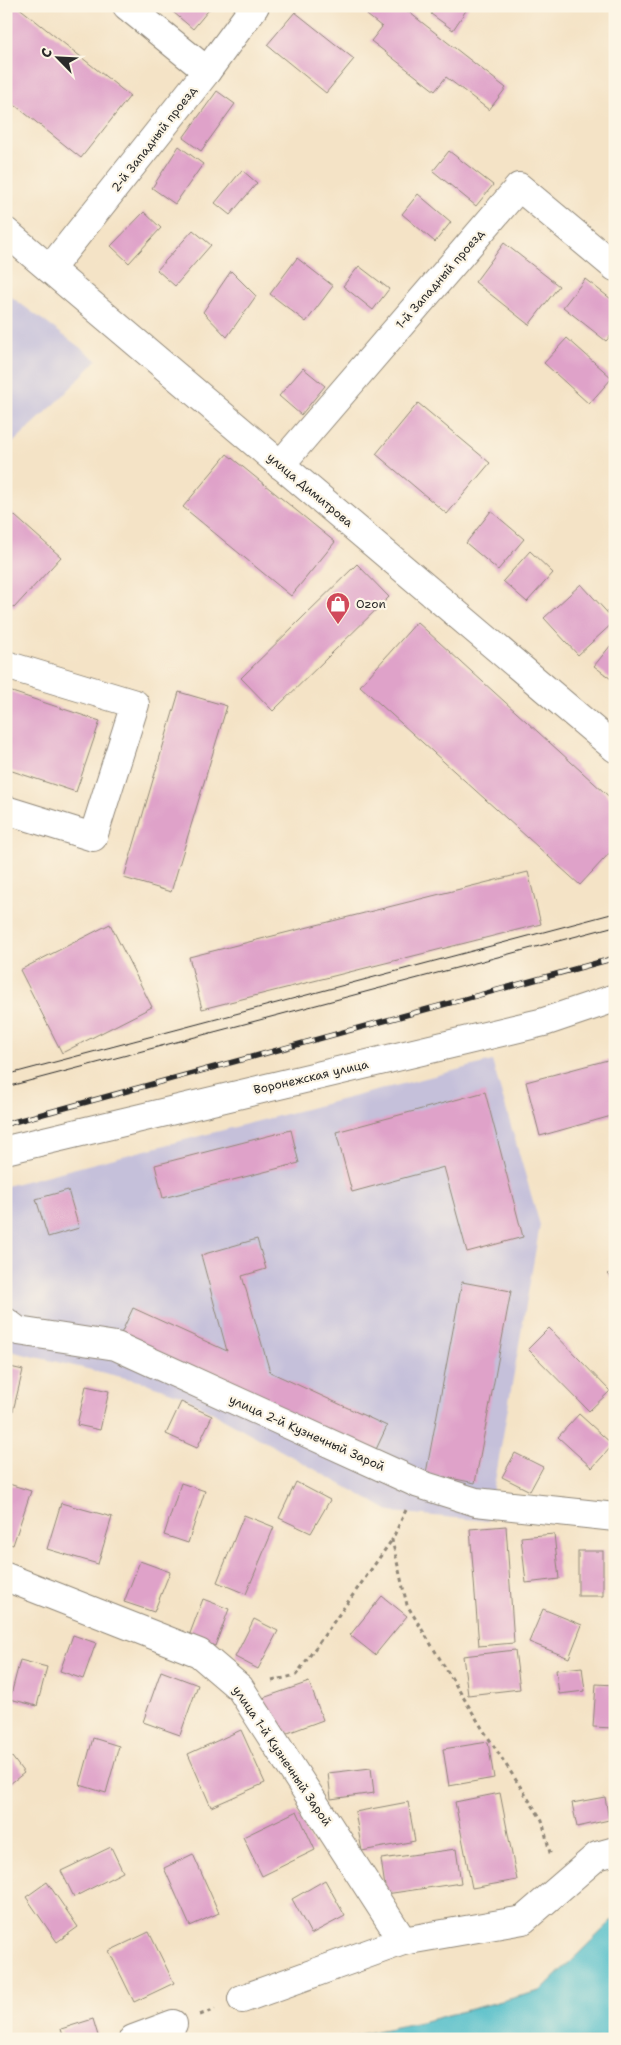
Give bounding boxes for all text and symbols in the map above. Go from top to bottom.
north arrow [32,32,82,82]
text: С [36,45,56,60]
street label: 2-й Западный проезд [108,83,201,195]
street label: 1-й Западный проезд [392,226,488,332]
street label: улица Димитрова [264,449,357,531]
shop icon: Ozon [325,591,351,625]
place label: Ozon [356,596,386,612]
street label: Воронежская улица [252,1056,370,1098]
street label: улица 2-й Кузнечный Зарой [227,1391,388,1475]
street label: улица 1-й Кузнечный Зарой [229,1683,335,1829]

